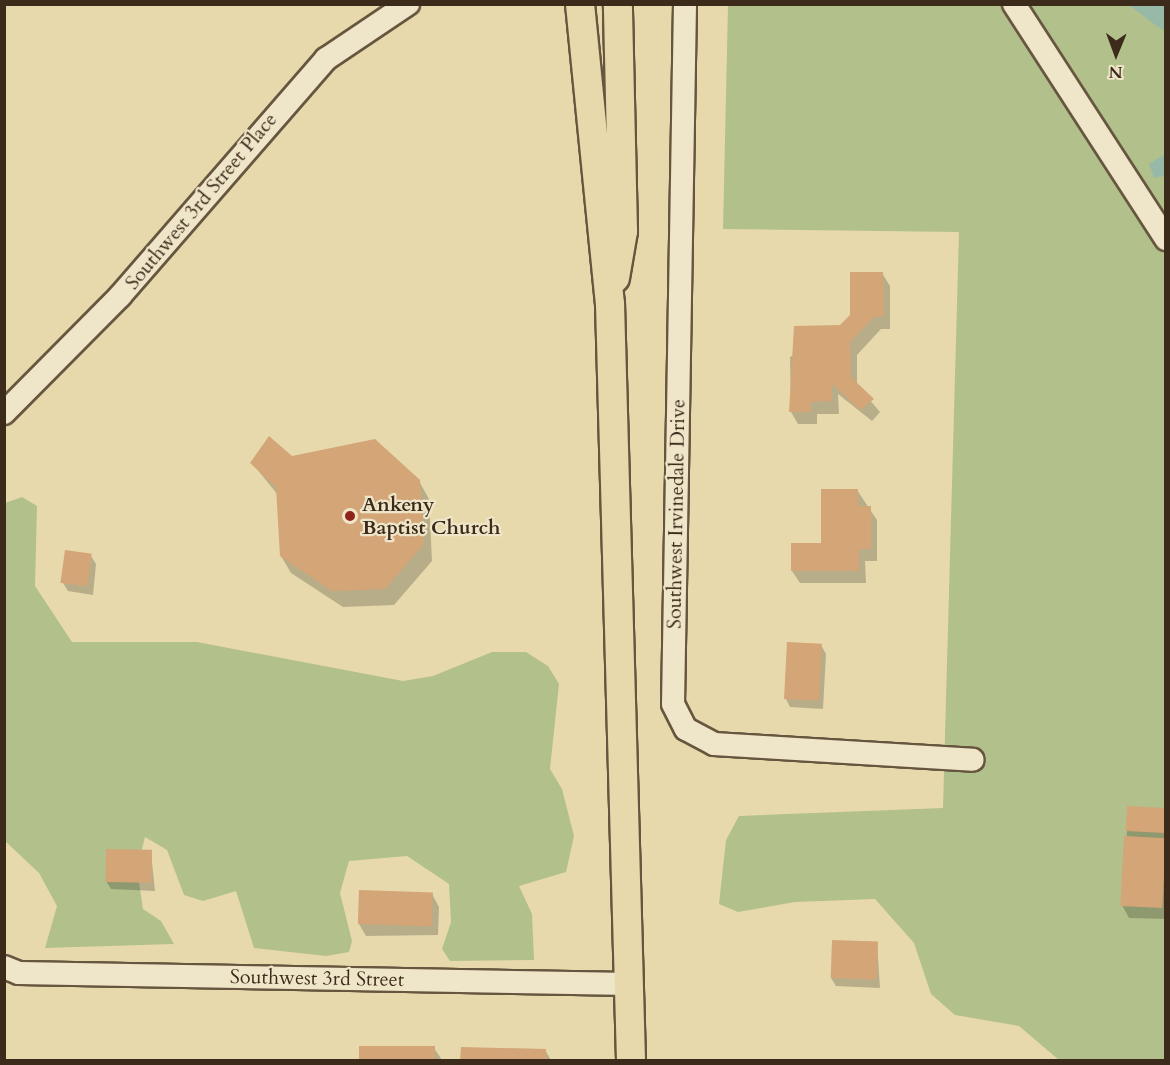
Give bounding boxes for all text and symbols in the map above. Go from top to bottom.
north arrow [1086,24,1146,84]
text: N [1109,61,1123,83]
street label: Southwest 3rd Street Place [120,108,282,294]
street label: Southwest Irvinedale Drive [662,399,690,629]
place label: Ankeny Baptist Church [362,492,501,539]
marker: Ankeny Baptist Church [343,509,357,523]
street label: Southwest 3rd Street [230,964,404,992]

